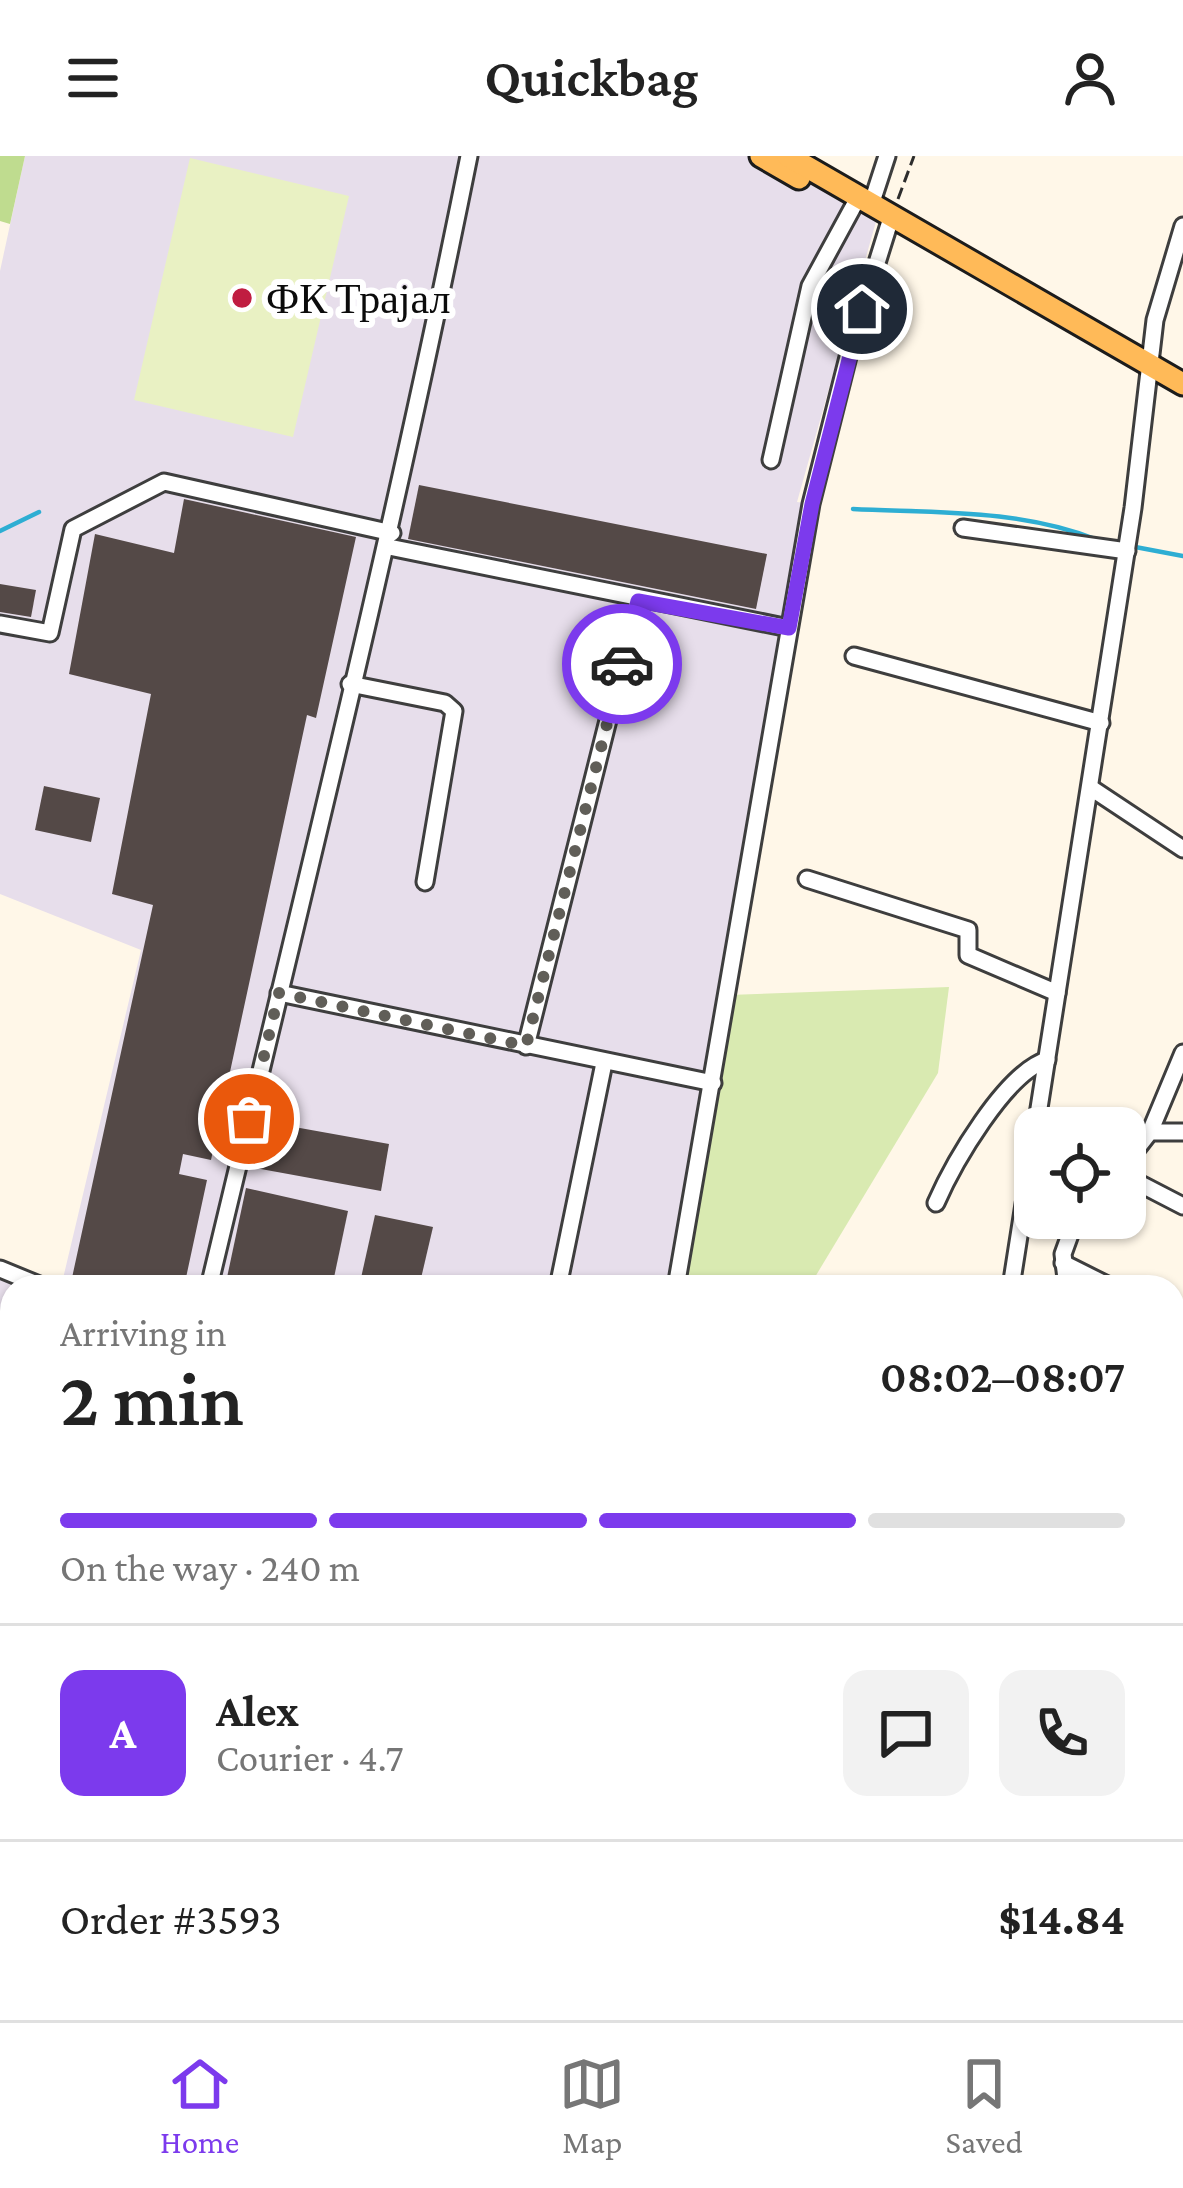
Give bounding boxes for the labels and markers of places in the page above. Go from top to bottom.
pin [811,258,913,360]
place label: ФК Трајал [266,275,450,322]
marker: ФК Трајал [229,285,255,311]
pin [198,1068,300,1170]

